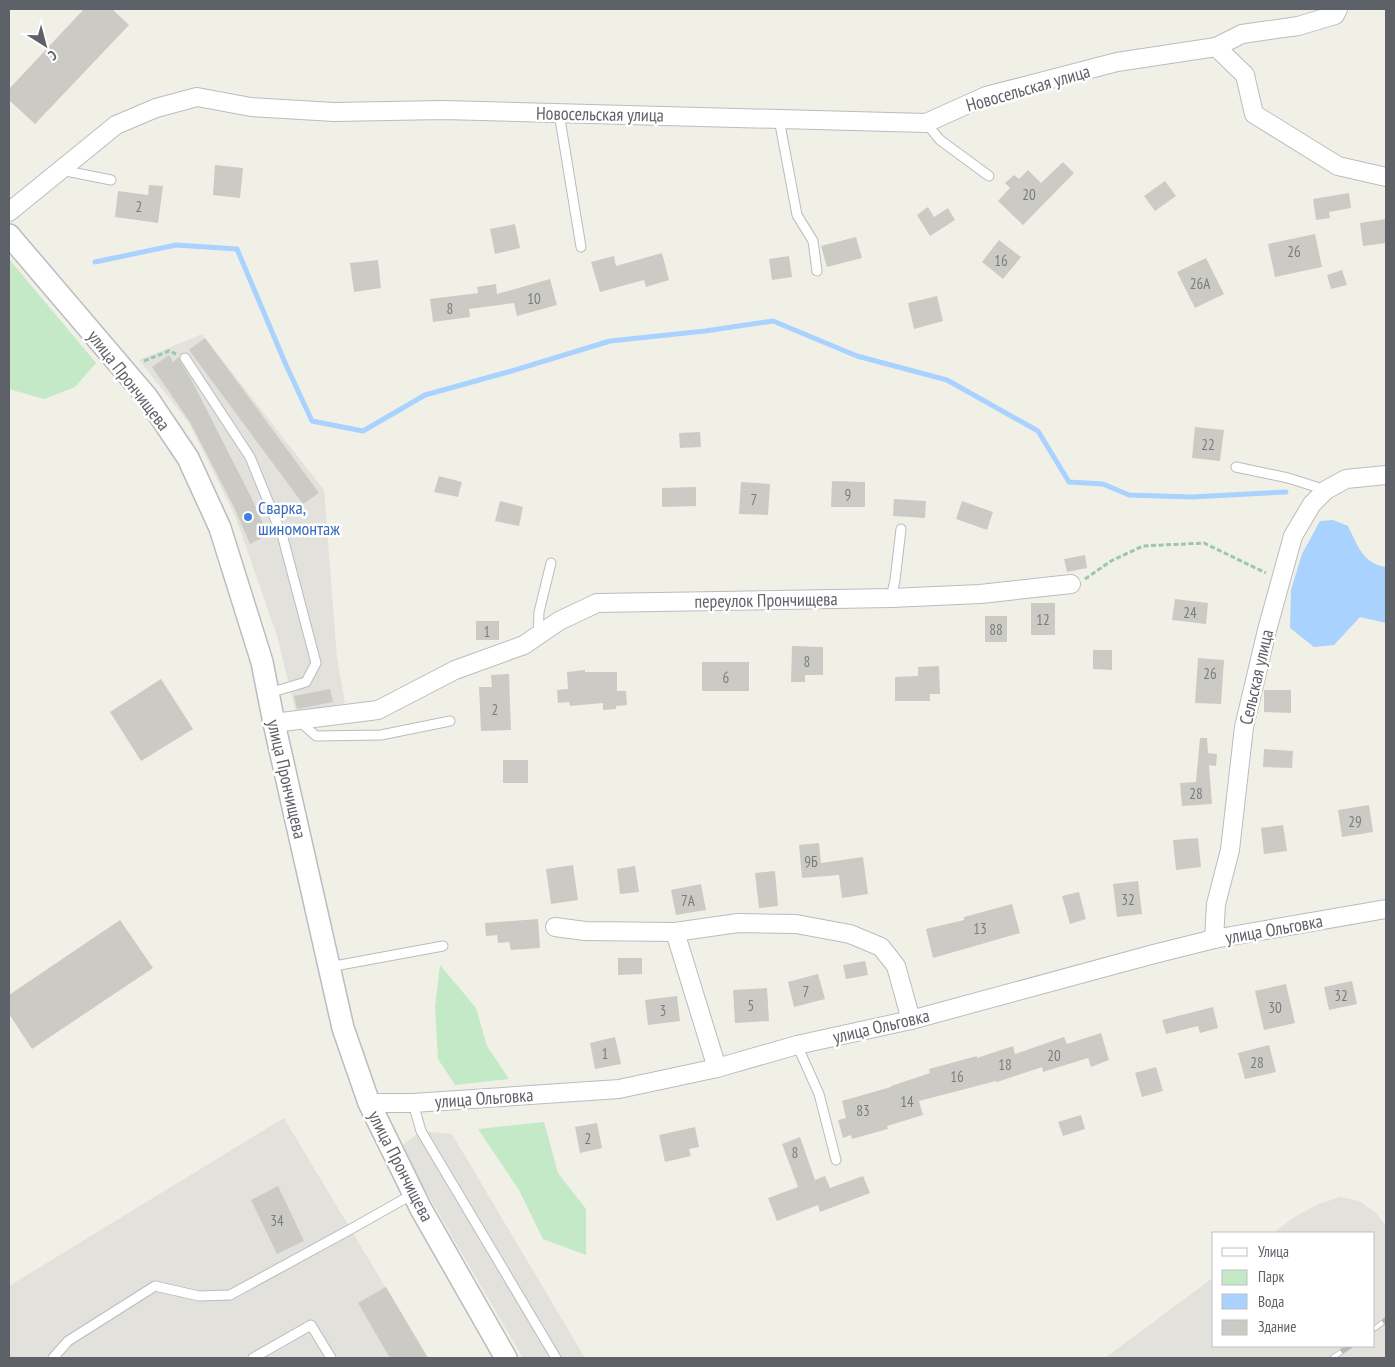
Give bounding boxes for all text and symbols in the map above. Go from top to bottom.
north arrow [20,20,70,70]
text: С [44,46,61,65]
street label: Новосельская улица [963,59,1093,117]
street label: Новосельская улица [536,101,664,127]
house number: 20 [1022,185,1036,204]
house number: 2 [136,197,142,216]
house number: 26 [1287,242,1301,261]
house number: 16 [994,251,1008,270]
house number: 26А [1190,274,1211,293]
house number: 10 [527,289,541,308]
house number: 8 [447,299,453,318]
street label: улица Прончищева [83,325,175,435]
house number: 22 [1201,435,1215,454]
house number: 9 [845,485,851,504]
house number: 7 [751,490,757,509]
place label: Сварка, шиномонтаж [258,496,340,540]
marker: Сварка, шиномонтаж [242,511,254,523]
street label: переулок Прончищева [694,587,838,613]
house number: 24 [1183,603,1197,622]
house number: 12 [1036,610,1050,629]
house number: 88 [989,620,1003,639]
house number: 1 [484,622,490,641]
street label: Сельская улица [1234,627,1278,727]
house number: 8 [804,652,810,671]
house number: 26 [1203,664,1217,683]
house number: 6 [723,668,730,687]
house number: 2 [492,700,498,719]
street label: улица Прончищева [262,717,312,841]
house number: 28 [1189,784,1203,803]
house number: 29 [1348,812,1362,831]
house number: 9Б [804,852,818,871]
house number: 32 [1121,890,1135,909]
house number: 7А [681,891,696,910]
street label: улица Ольговка [1223,909,1325,949]
house number: 13 [973,919,987,938]
house number: 7 [803,982,809,1001]
house number: 32 [1334,986,1348,1005]
house number: 5 [748,996,754,1015]
house number: 30 [1268,998,1282,1017]
house number: 3 [660,1001,666,1020]
street label: улица Ольговка [830,1004,932,1048]
house number: 1 [602,1044,608,1063]
house number: 20 [1047,1046,1061,1065]
house number: 28 [1250,1053,1264,1072]
house number: 18 [998,1055,1012,1074]
house number: 16 [950,1067,964,1086]
street label: улица Ольговка [434,1083,534,1113]
house number: 14 [900,1092,914,1111]
house number: 83 [856,1101,870,1120]
street label: улица Прончищева [363,1107,439,1225]
house number: 2 [585,1129,591,1148]
house number: 8 [792,1143,798,1162]
house number: 34 [270,1211,284,1230]
legend [1212,1232,1375,1347]
text: Улица [1258,1242,1289,1261]
text: Парк [1258,1267,1284,1286]
text: Вода [1258,1292,1284,1311]
text: Здание [1258,1317,1296,1336]

